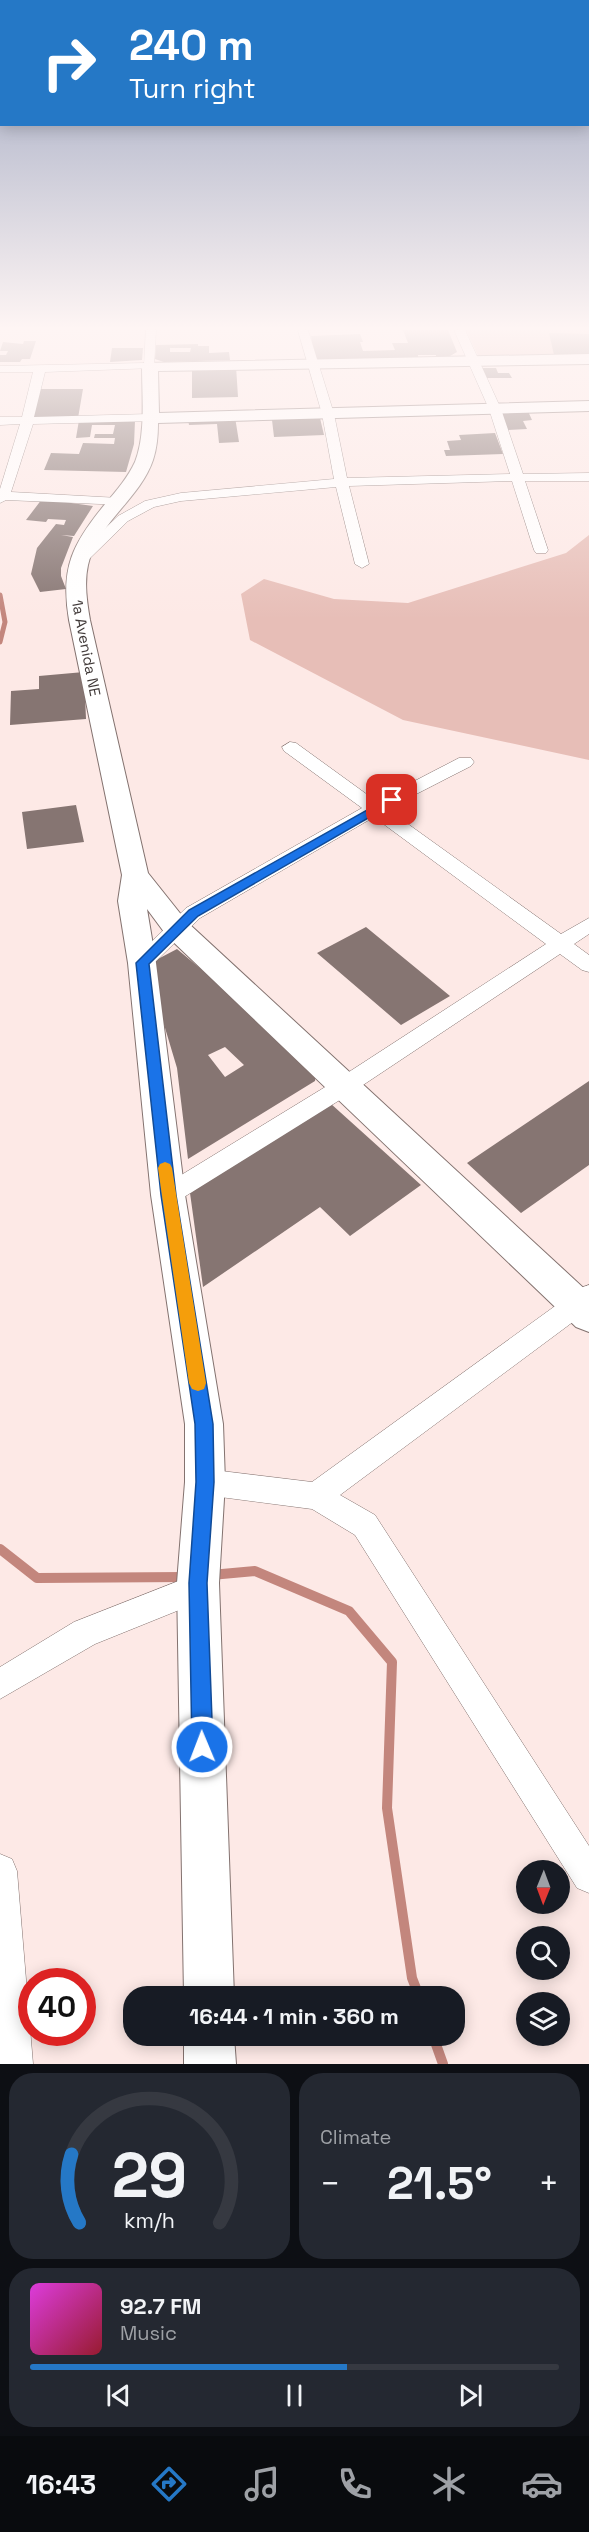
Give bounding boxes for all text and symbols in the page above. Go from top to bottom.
text: 240 m [129,19,254,72]
icon: right [30,24,108,102]
text: Turn right [129,71,256,106]
street label: 1a Avenida NE [68,598,105,698]
pin [366,774,417,825]
icon: arrive [375,783,408,816]
position arrow [170,1715,234,1779]
north arrow [516,1860,570,1914]
map controls [516,1860,570,2046]
button: search [516,1926,570,1980]
speed limit sign: 40 [18,1968,96,2046]
button: layers [516,1992,570,2046]
text: 16:44 · 1 min · 360 m [189,2002,399,2030]
text: Climate [320,2124,391,2150]
text: 29 [112,2136,187,2215]
text: 21.5° [387,2155,492,2212]
text: − [320,2163,340,2205]
text: + [539,2163,559,2205]
text: km/h [124,2207,175,2234]
text: 92.7 FM [120,2292,201,2320]
text: Music [120,2320,177,2346]
icon: previous [102,2379,135,2412]
icon: pause [278,2379,311,2412]
icon: next [454,2379,487,2412]
icon: directions [148,2463,190,2505]
icon: music [241,2463,283,2505]
icon: phone [334,2463,376,2505]
icon: climate [428,2463,470,2505]
icon: car [521,2463,563,2505]
text: 16:43 [26,2467,96,2502]

